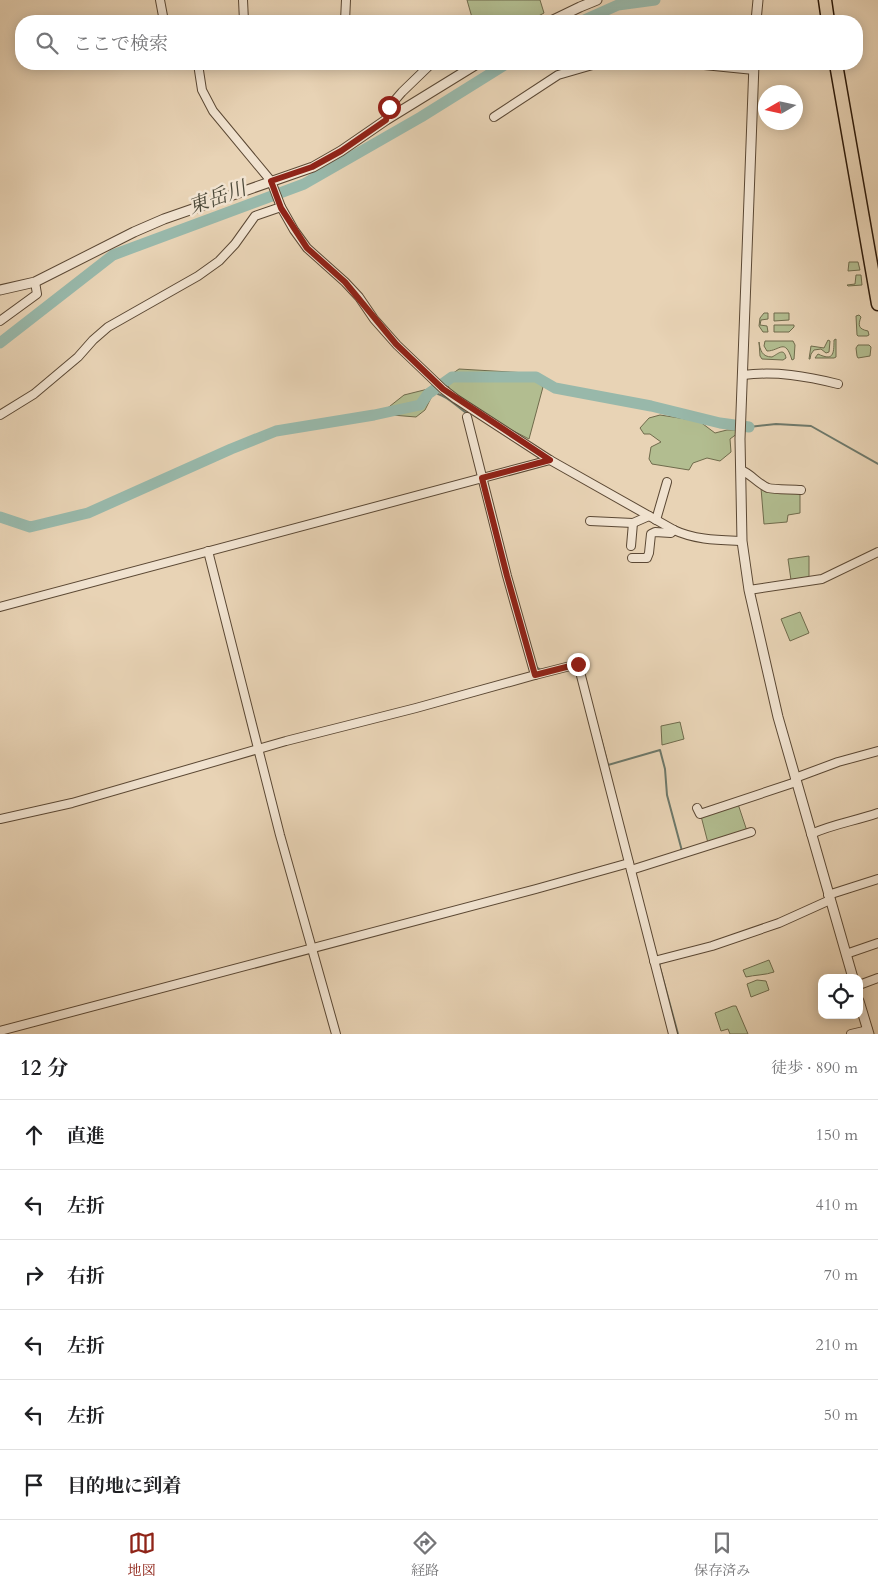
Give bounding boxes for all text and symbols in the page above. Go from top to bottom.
search box [15,15,863,70]
icon: search [33,29,61,57]
text: ここで検索 [73,31,168,57]
north arrow [758,85,803,130]
route start [378,96,401,119]
water label: 東岳川 [184,174,252,220]
route end [567,653,590,676]
map controls [818,974,863,1019]
button: locate [818,974,863,1019]
text: 12 分 [20,1054,68,1083]
text: 徒歩 · 890 m [771,1057,858,1079]
icon: ahead [20,1121,48,1149]
text: 直進 [67,1123,105,1149]
text: 150 m [816,1124,858,1146]
icon: left [20,1191,48,1219]
text: 左折 [67,1193,105,1219]
text: 410 m [816,1194,858,1216]
icon: right [20,1261,48,1289]
text: 右折 [67,1263,105,1289]
text: 70 m [824,1264,858,1286]
icon: left [20,1331,48,1359]
text: 左折 [67,1333,105,1359]
text: 210 m [816,1334,858,1356]
icon: left [20,1401,48,1429]
text: 左折 [67,1403,105,1429]
text: 50 m [824,1404,858,1426]
icon: arrive [20,1471,48,1499]
text: 目的地に到着 [67,1473,181,1499]
tab: 地図 [128,1529,156,1580]
tab: 経路 [411,1529,439,1580]
tab: 保存済み [694,1529,750,1580]

